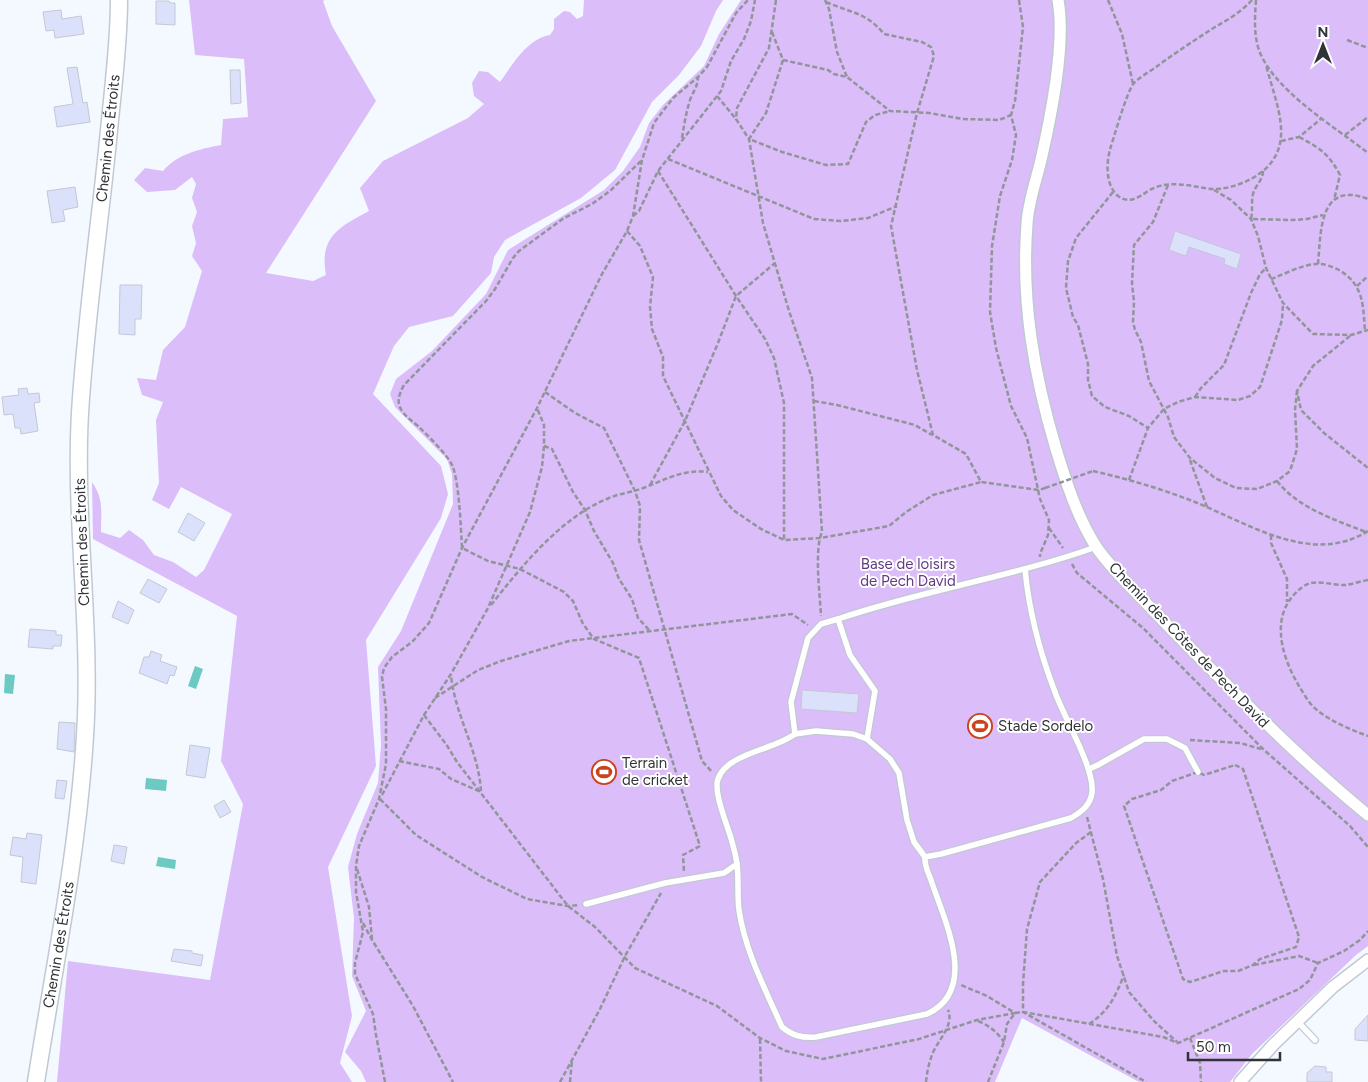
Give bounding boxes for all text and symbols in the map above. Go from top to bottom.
north arrow [1298,20,1348,70]
text: N [1318,24,1328,41]
street label: Chemin des Étroits [92,74,124,203]
street label: Chemin des Étroits [71,478,93,606]
park label: Base de loisirs de Pech David [860,555,956,590]
street label: Chemin des Côtes de Pech David [1105,559,1273,731]
sports icon: Stade Sordelo [967,713,993,739]
place label: Stade Sordelo [998,717,1093,735]
place label: Terrain de cricket [622,754,689,789]
sports icon: Terrain de cricket [591,759,617,785]
street label: Chemin des Étroits [39,880,78,1009]
scale bar [1188,1030,1280,1062]
text: 50 m [1196,1038,1231,1056]

